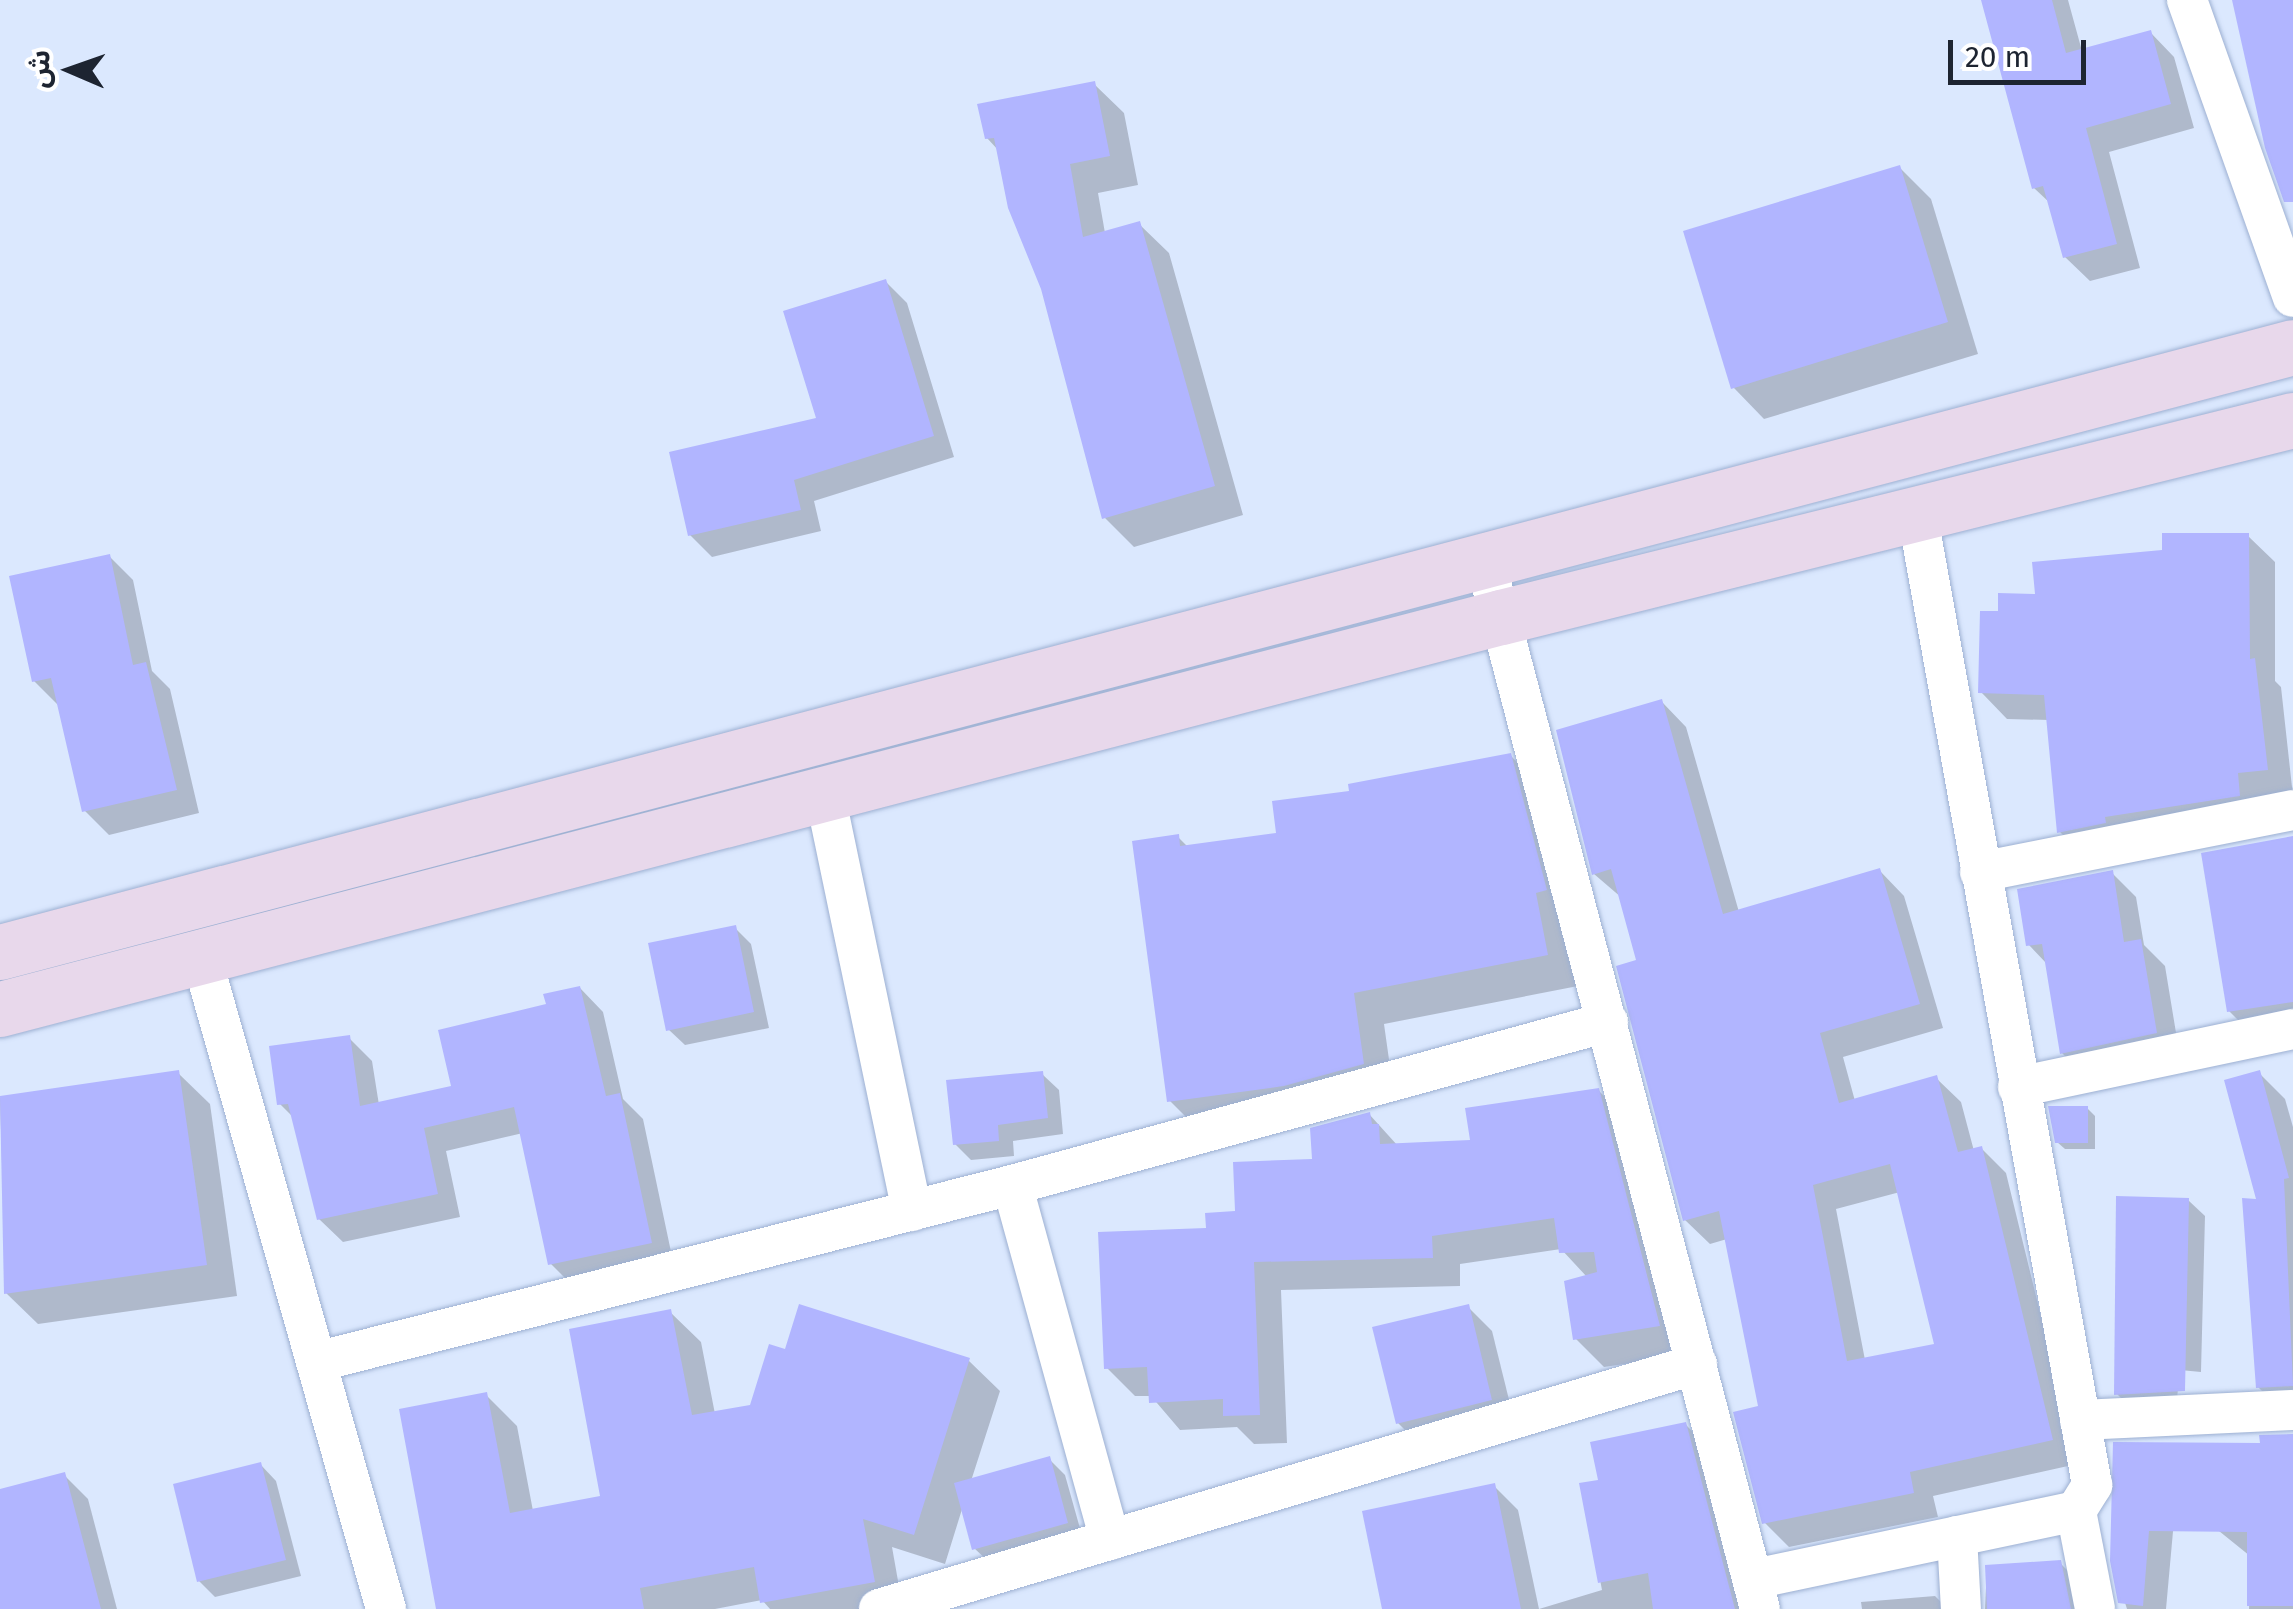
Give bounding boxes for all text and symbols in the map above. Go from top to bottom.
north arrow [20,20,120,120]
scale bar [1953,20,2090,82]
text: 20 m [1965,39,2030,75]
text: ش [22,49,57,89]

